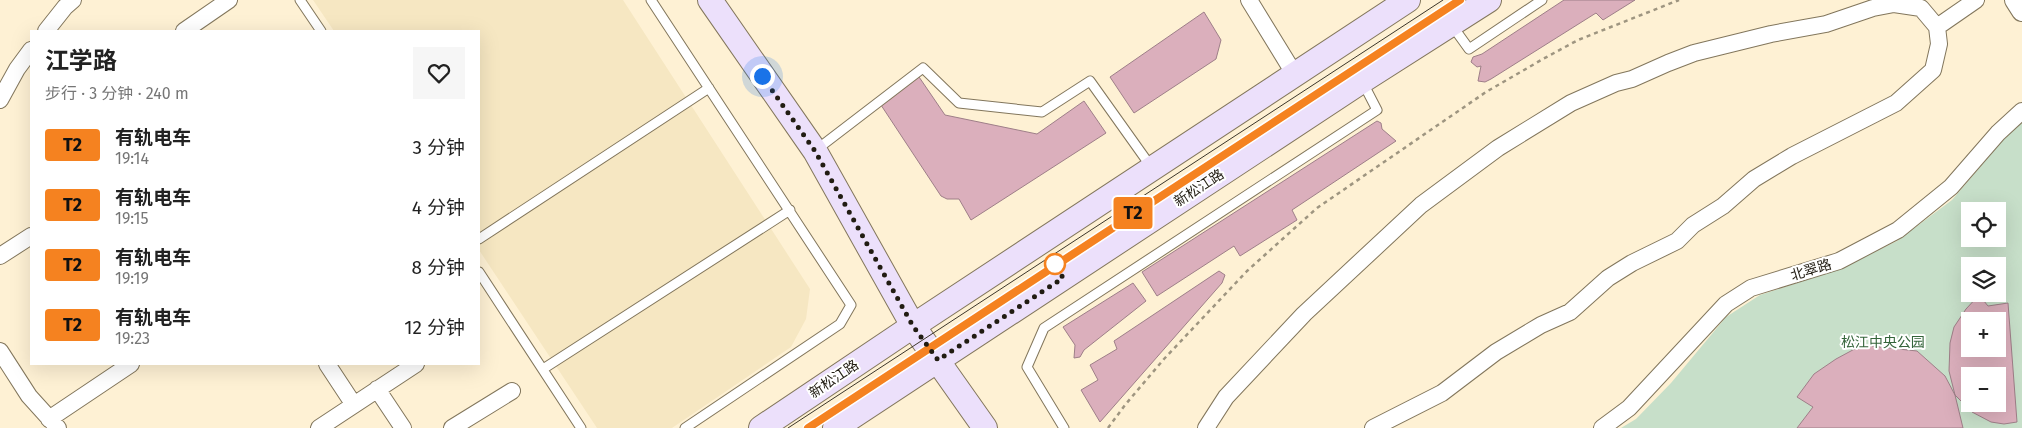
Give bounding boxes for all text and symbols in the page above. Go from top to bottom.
text: 江学路 [45,47,117,75]
button: heart [413,47,465,99]
your location [750,64,775,89]
text: 步行 · 3 分钟 · 240 m [45,84,189,103]
text: 有轨电车 [115,126,191,149]
text: T2 [63,134,82,156]
text: 3 分钟 [412,136,465,159]
text: 19:14 [115,149,149,168]
street label: 新松江路 [1171,166,1227,210]
text: 有轨电车 [115,186,191,209]
text: T2 [63,194,82,216]
text: 4 分钟 [412,196,465,219]
line badge: T2 [1110,197,1156,229]
text: T2 [1123,202,1143,224]
map controls [1961,202,2006,412]
button: locate [1961,202,2006,247]
text: 19:15 [115,209,148,228]
text: 有轨电车 [115,246,191,269]
unlabelled marker [1044,253,1066,275]
text: T2 [63,254,82,276]
text: 8 分钟 [411,256,465,279]
street label: 北翠路 [1788,256,1834,284]
button: layers [1961,257,2006,302]
text: 19:19 [115,269,149,288]
text: 有轨电车 [115,306,191,329]
button: + [1961,312,2006,357]
text: T2 [63,314,82,336]
text: 12 分钟 [404,316,465,339]
text: 19:23 [115,329,150,348]
park label: 松江中央公园 [1841,334,1925,351]
street label: 新松江路 [806,356,862,402]
button: − [1961,367,2006,412]

